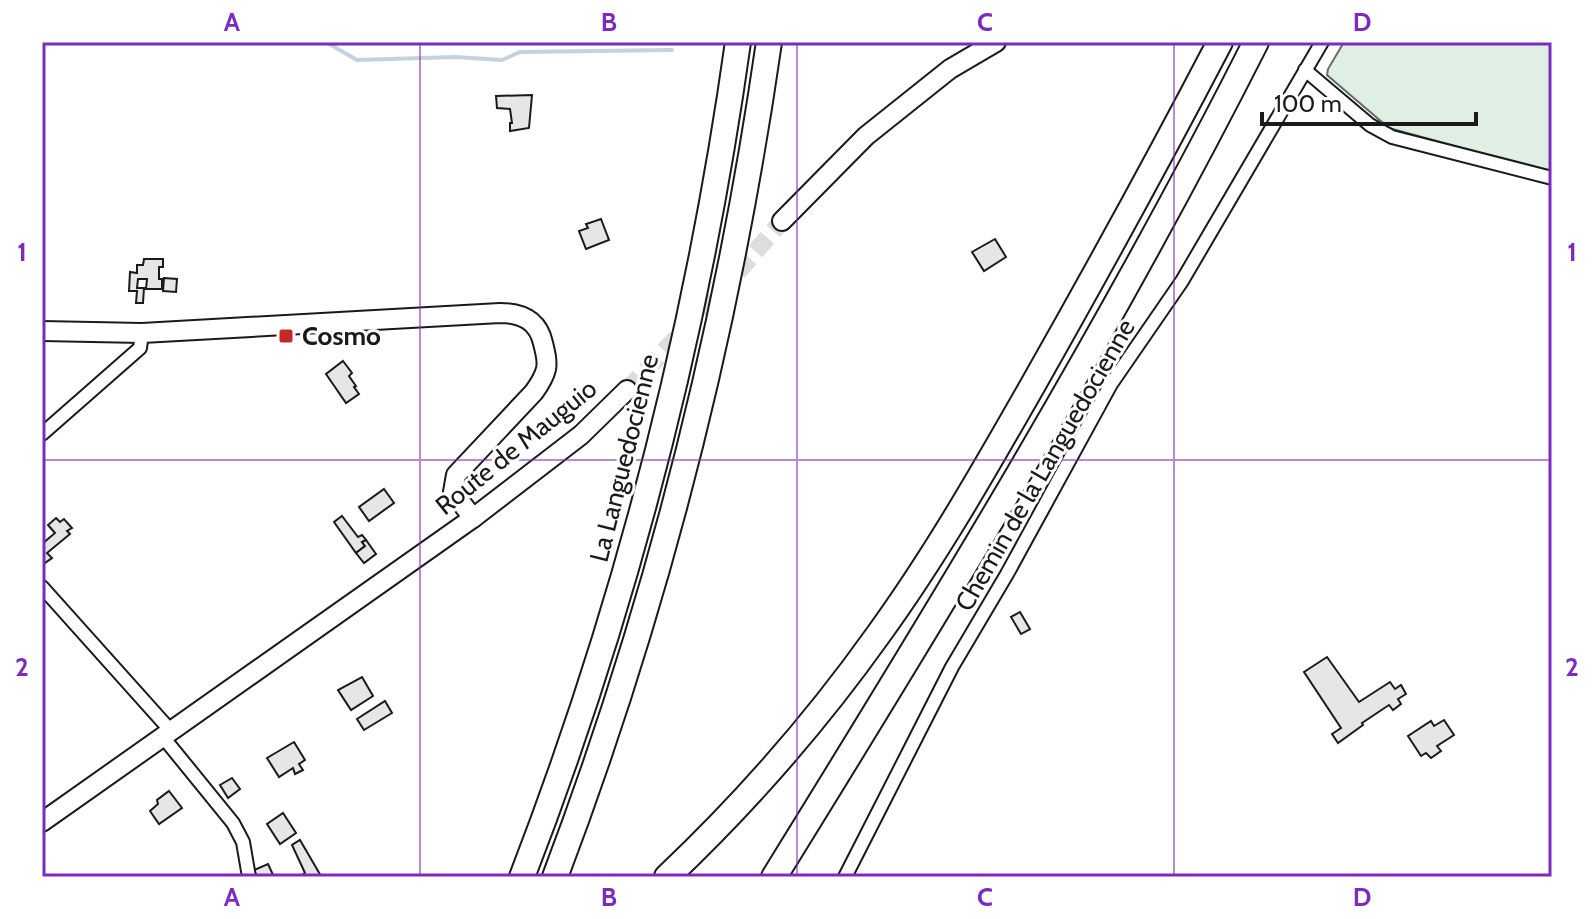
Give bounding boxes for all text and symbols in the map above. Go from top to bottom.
text: A [224,6,241,38]
text: B [601,6,617,38]
text: C [977,6,993,38]
text: D [1353,6,1371,38]
scale bar [1262,76,1476,126]
text: 100 m [1274,89,1342,118]
text: 1 [17,236,27,268]
text: 1 [1567,236,1577,268]
street label: Chemin de la Languedocienne [948,313,1142,617]
place label: Cosmo [302,320,381,352]
marker: Cosmo [277,327,295,345]
street label: La Languedocienne [583,351,665,565]
street label: Route de Mauguio [429,372,603,522]
text: 2 [15,651,29,683]
text: 2 [1565,651,1579,683]
text: A [224,881,241,913]
text: B [601,881,617,913]
text: C [977,881,993,913]
text: D [1353,881,1371,913]

